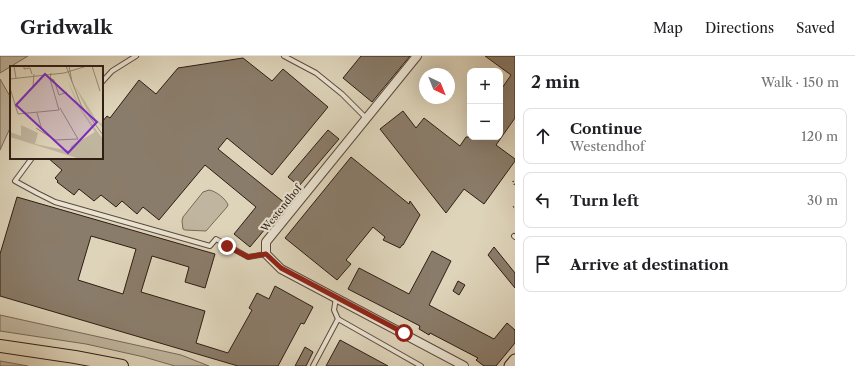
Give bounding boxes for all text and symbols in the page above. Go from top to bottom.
text: Gridwalk [20,16,113,39]
text: Map [653,19,683,37]
text: Directions [705,19,774,37]
text: Saved [796,19,835,37]
inset map [10,66,103,159]
north arrow [419,68,455,104]
map controls [467,68,503,140]
button: + [467,68,503,104]
text: 2 min [531,72,580,92]
text: Walk · 150 m [761,74,839,90]
button: − [467,104,503,140]
text: Continue [570,119,642,138]
icon: ahead [532,125,554,147]
text: 120 m [801,128,838,144]
text: Westendhof [570,138,645,154]
street label: Westendhof [258,181,305,235]
icon: left [532,189,554,211]
text: Turn left [570,191,639,210]
text: 30 m [807,192,838,208]
route end [218,237,236,255]
icon: arrive [532,253,554,275]
text: Arrive at destination [570,255,729,274]
route start [395,324,413,342]

